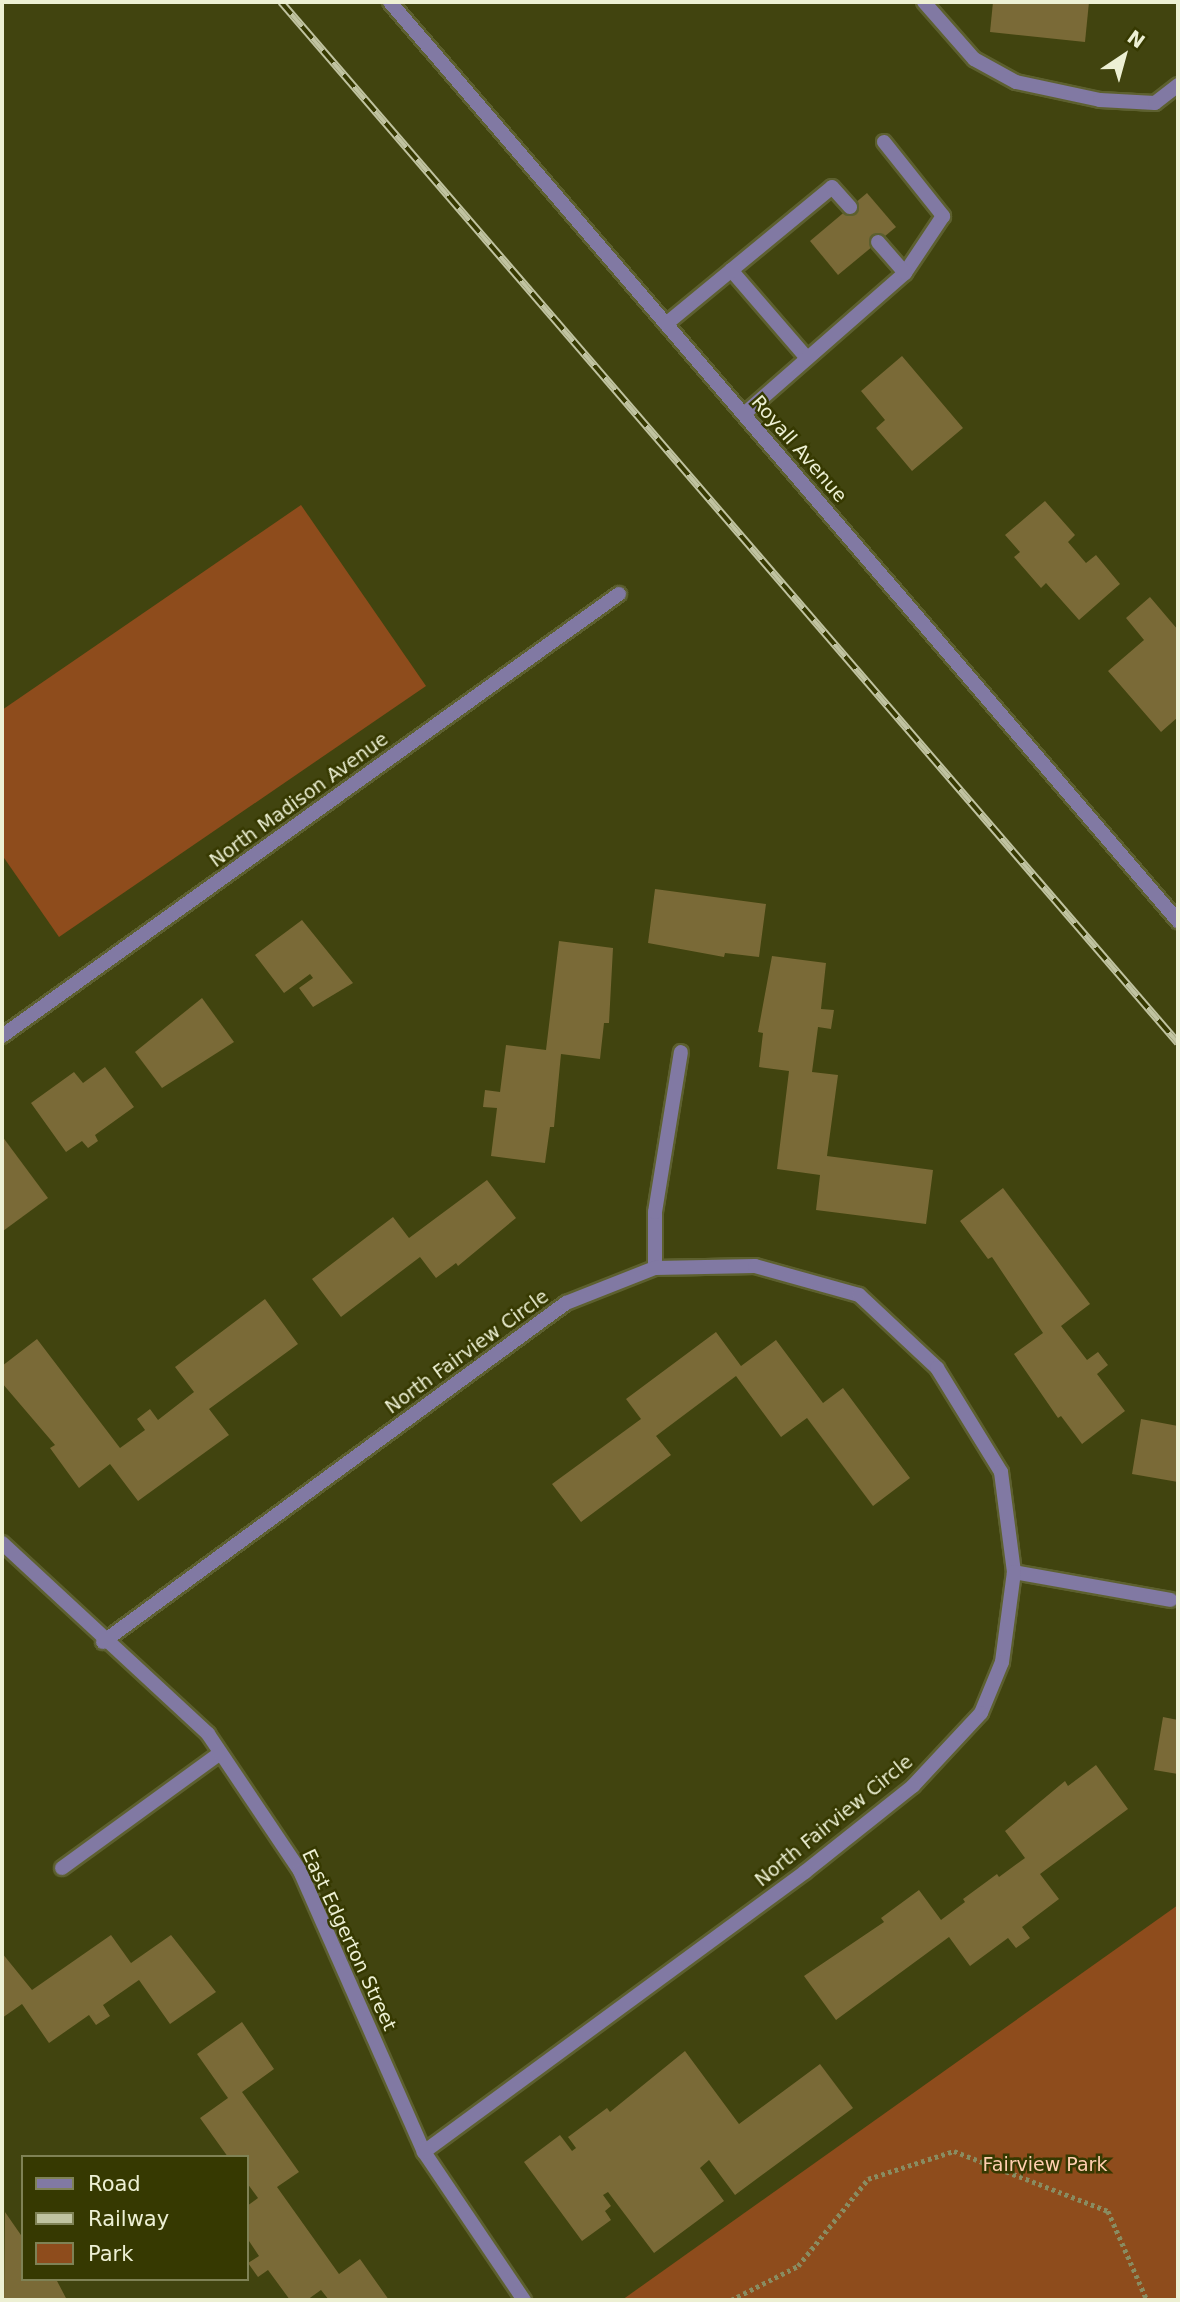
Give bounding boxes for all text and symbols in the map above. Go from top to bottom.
north arrow [1089,21,1159,91]
text: N [1123,25,1149,53]
street label: Royall Avenue [746,391,852,507]
street label: North Madison Avenue [205,728,393,872]
street label: North Fairview Circle [381,1285,553,1419]
street label: North Fairview Circle [751,1750,917,1892]
street label: East Edgerton Street [297,1846,401,2034]
park label: Fairview Park [983,2154,1107,2176]
legend [21,2155,248,2281]
text: Road [88,2172,141,2196]
text: Railway [88,2207,169,2231]
text: Park [88,2242,133,2266]

